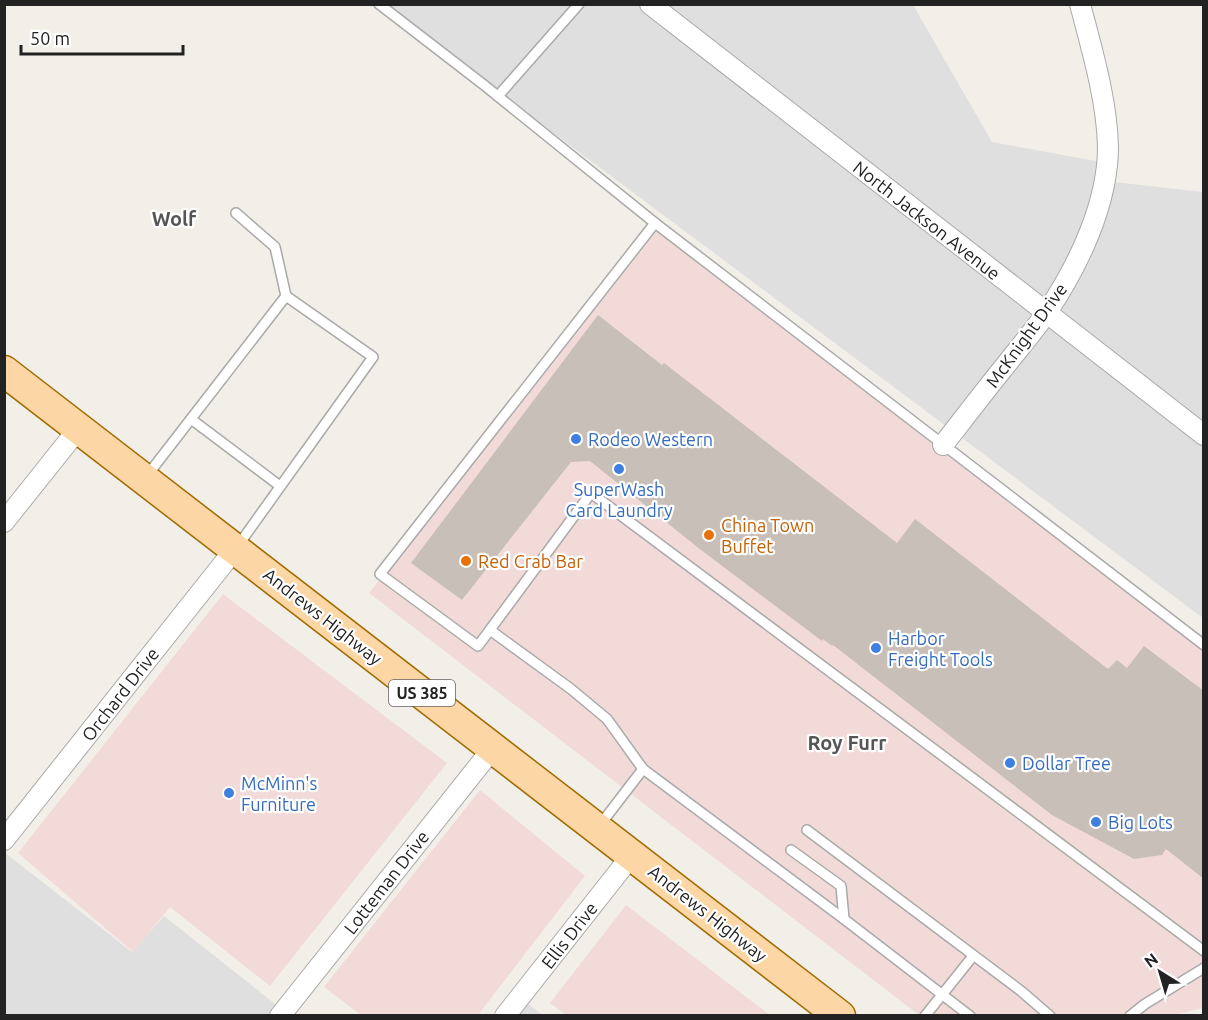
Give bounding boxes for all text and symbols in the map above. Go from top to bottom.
scale bar [21,18,183,56]
text: 50 m [30,28,70,48]
street label: North Jackson Avenue [850,157,1004,283]
district label: Wolf [152,207,197,230]
street label: McKnight Drive [981,279,1071,391]
place label: Rodeo Western [588,429,713,449]
marker: Rodeo Western [569,432,583,446]
marker: SuperWash Card Laundry [612,462,626,476]
place label: SuperWash Card Laundry [565,479,673,520]
place label: China Town Buffet [721,515,814,556]
marker: China Town Buffet [702,528,716,542]
place label: Red Crab Bar [478,551,583,571]
marker: Red Crab Bar [459,554,473,568]
street label: Andrews Highway [260,564,386,669]
place label: Harbor Freight Tools [888,628,993,669]
marker: Harbor Freight Tools [869,641,883,655]
street label: Orchard Drive [77,643,163,745]
road number: US 385 [389,680,455,706]
district label: Roy Furr [808,731,887,754]
place label: Dollar Tree [1022,753,1111,773]
marker: Dollar Tree [1003,756,1017,770]
place label: McMinn's Furniture [241,773,318,814]
marker: McMinn's Furniture [222,786,236,800]
place label: Big Lots [1108,812,1173,832]
marker: Big Lots [1089,815,1103,829]
street label: Lotteman Drive [339,826,433,938]
street label: Andrews Highway [645,861,771,966]
street label: Ellis Drive [537,898,601,972]
north arrow [1130,942,1190,1002]
text: N [1141,949,1161,971]

